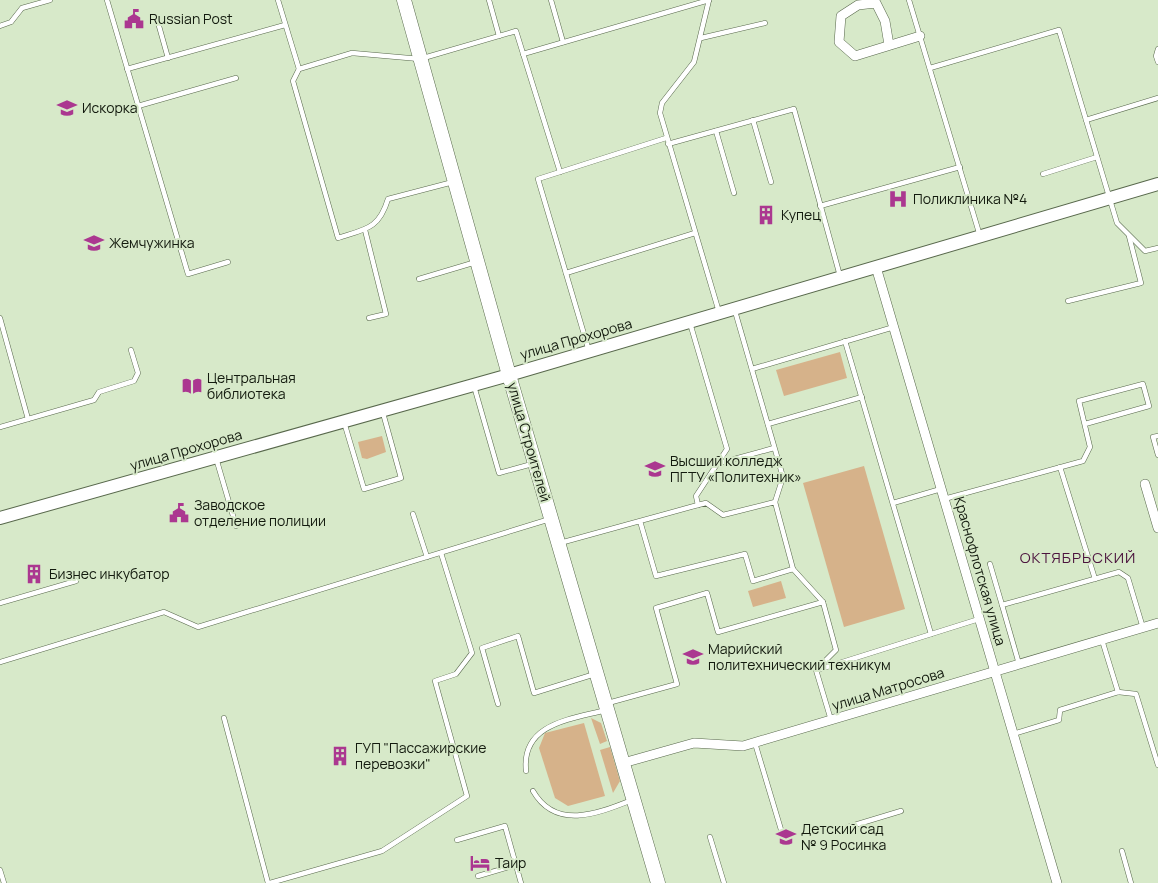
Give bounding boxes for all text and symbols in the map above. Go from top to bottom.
public building icon: Russian Post [123,8,145,30]
place label: Russian Post [149,9,233,28]
school or university icon: Искорка [56,97,78,119]
place label: Искорка [82,98,137,117]
hospital icon: Поликлиника №4 [887,188,909,210]
place label: Поликлиника №4 [913,189,1027,208]
building icon: Купец [755,204,777,226]
place label: Купец [781,205,821,224]
school or university icon: Жемчужинка [83,232,105,254]
place label: Жемчужинка [109,233,194,252]
street label: улица Прохорова [518,313,634,364]
place label: Центральная библиотека [207,368,296,403]
library icon: Центральная библиотека [181,375,203,397]
street label: улица Строителей [503,380,556,504]
street label: улица Прохорова [128,424,244,475]
place label: Высший колледж ПГТУ «Политехник» [670,451,802,486]
school or university icon: Высший колледж ПГТУ «Политехник» [644,458,666,480]
street label: Краснофлотская улица [950,494,1011,648]
place label: Заводское отделение полиции [194,495,326,530]
public building icon: Заводское отделение полиции [168,502,190,524]
district label: ОКТЯБРЬСКИЙ [1020,547,1136,568]
building icon: Бизнес инкубатор [23,563,45,585]
place label: Бизнес инкубатор [49,564,170,583]
place label: Марийский политехнический техникум [708,639,891,674]
school or university icon: Марийский политехнический техникум [682,646,704,668]
street label: улица Матросова [829,662,946,715]
place label: ГУП "Пассажирские перевозки" [355,738,486,773]
building icon: ГУП "Пассажирские перевозки" [329,745,351,767]
place label: Детский сад № 9 Росинка [801,819,886,854]
school or university icon: Детский сад № 9 Росинка [775,826,797,848]
hotel icon: Таир [469,852,491,874]
place label: Таир [495,853,526,872]

